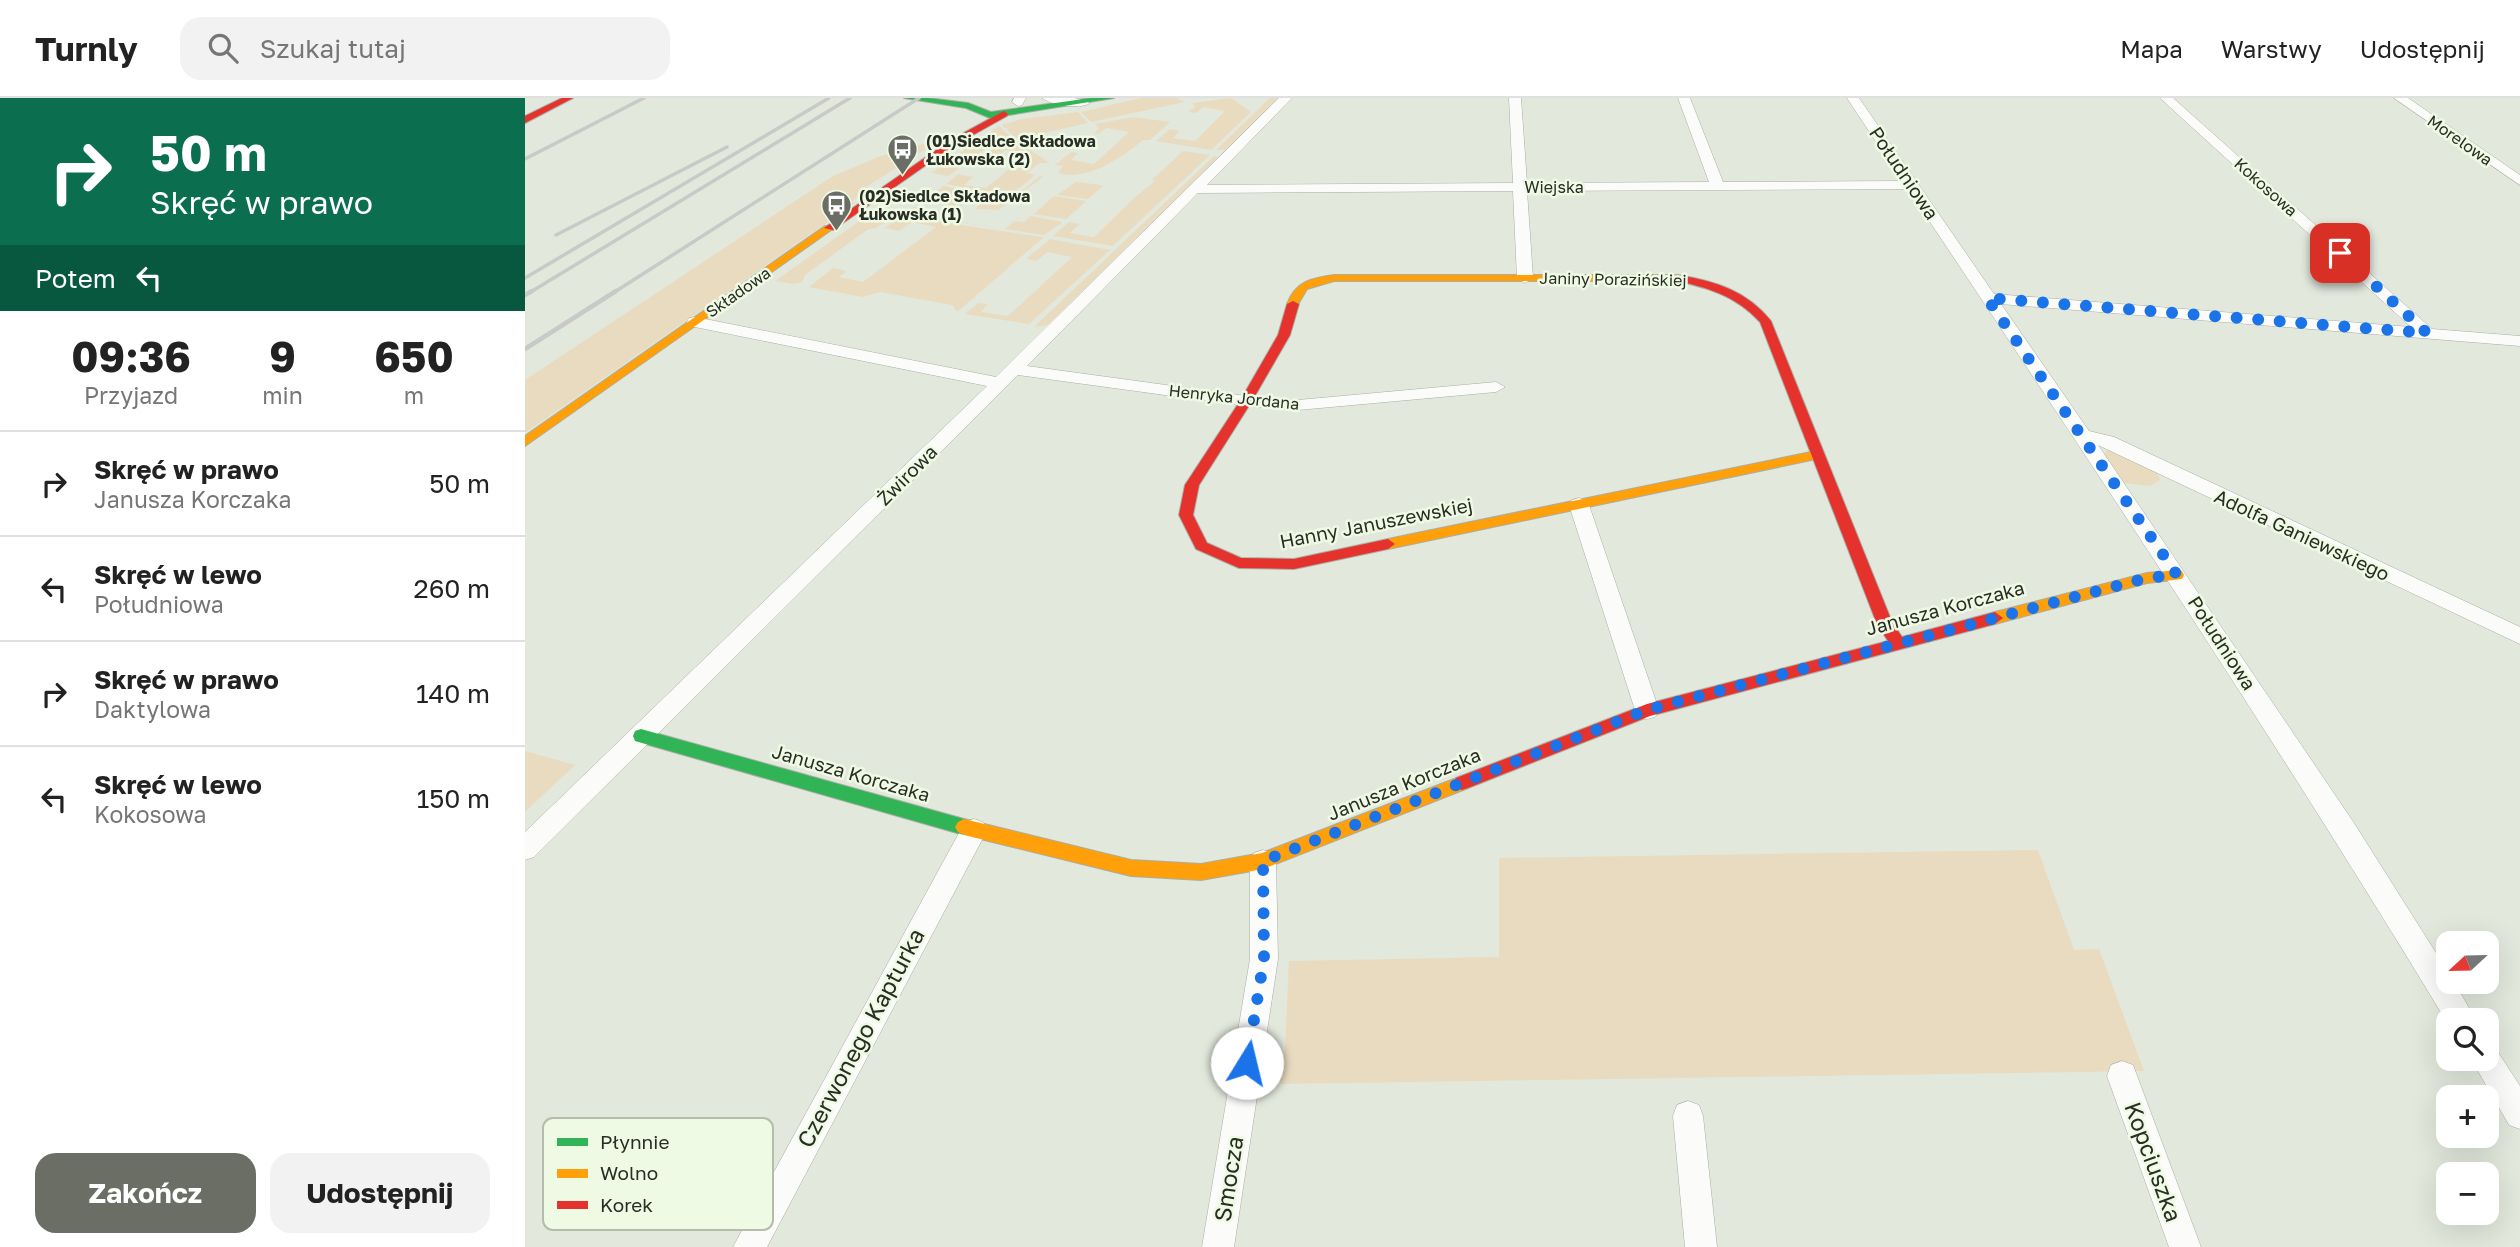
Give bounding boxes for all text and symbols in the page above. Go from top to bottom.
search box [180,17,670,80]
text: Turnly [35,29,138,68]
icon: search [204,29,242,67]
text: Szukaj tutaj [260,33,406,64]
text: Mapa [2120,34,2183,63]
text: Warstwy [2221,34,2322,63]
text: Udostępnij [2360,34,2485,63]
street label: Morelowa [2424,110,2496,170]
street label: Południowa [1865,122,1944,224]
text: 50 m [150,123,267,182]
icon: right [35,126,126,217]
place label: (01)Siedlce Składowa Łukowska (2) [926,131,1096,169]
bus stop icon: (01)Siedlce Składowa Łukowska (2) [886,133,920,177]
street label: Kokosowa [2230,153,2302,221]
street label: Wiejska [1524,177,1584,197]
text: Skręć w prawo [150,183,373,221]
place label: (02)Siedlce Składowa Łukowska (1) [859,186,1030,224]
bus stop icon: (02)Siedlce Składowa Łukowska (1) [819,188,853,232]
pin [2310,223,2370,283]
icon: arrive [2321,234,2359,272]
icon: left [130,259,168,297]
street label: Składowa [702,262,774,322]
text: Potem [35,263,116,294]
street label: Janiny Porazińskiej [1539,268,1687,290]
text: 09:36 [71,331,191,381]
text: 9 [269,331,296,381]
text: 650 [374,331,454,381]
street label: Henryka Jordana [1168,380,1300,414]
text: Przyjazd [84,381,178,409]
text: min [262,381,303,409]
text: m [404,381,424,409]
street label: Żwirowa [872,440,942,510]
text: Skręć w prawo [94,454,279,485]
icon: right [35,465,73,503]
text: 50 m [429,468,490,499]
street label: Adolfa Ganiewskiego [2211,484,2393,585]
text: Janusza Korczaka [94,485,291,513]
street label: Hanny Januszewskiej [1278,493,1474,552]
text: Skręć w lewo [94,559,262,590]
icon: left [35,570,73,608]
text: 260 m [414,573,490,604]
street label: Janusza Korczaka [1863,575,2027,640]
text: Południowa [94,590,224,618]
street label: Południowa [2184,592,2261,694]
text: Skręć w prawo [94,664,279,695]
icon: right [35,675,73,713]
text: 140 m [416,678,490,709]
text: Daktylowa [94,695,211,723]
street label: Janusza Korczaka [770,739,933,806]
street label: Janusza Korczaka [1324,742,1484,825]
text: Skręć w lewo [94,769,262,800]
icon: left [35,780,73,818]
text: 150 m [417,783,490,814]
text: Kokosowa [94,800,206,828]
street label: Czerwonego Kapturka [790,923,930,1152]
north arrow [2436,931,2499,994]
map controls [2436,931,2499,1225]
button: search [2436,1008,2499,1071]
position arrow [1210,1026,1284,1100]
button: + [2436,1085,2499,1148]
street label: Kopciuszka [2119,1098,2189,1225]
legend [543,1118,773,1230]
text: Płynnie [600,1130,669,1153]
street label: Smocza [1207,1134,1249,1224]
button: Zakończ [35,1153,256,1233]
button: Udostępnij [270,1153,490,1233]
text: Wolno [600,1161,658,1184]
button: − [2436,1162,2499,1225]
text: Korek [600,1193,653,1216]

